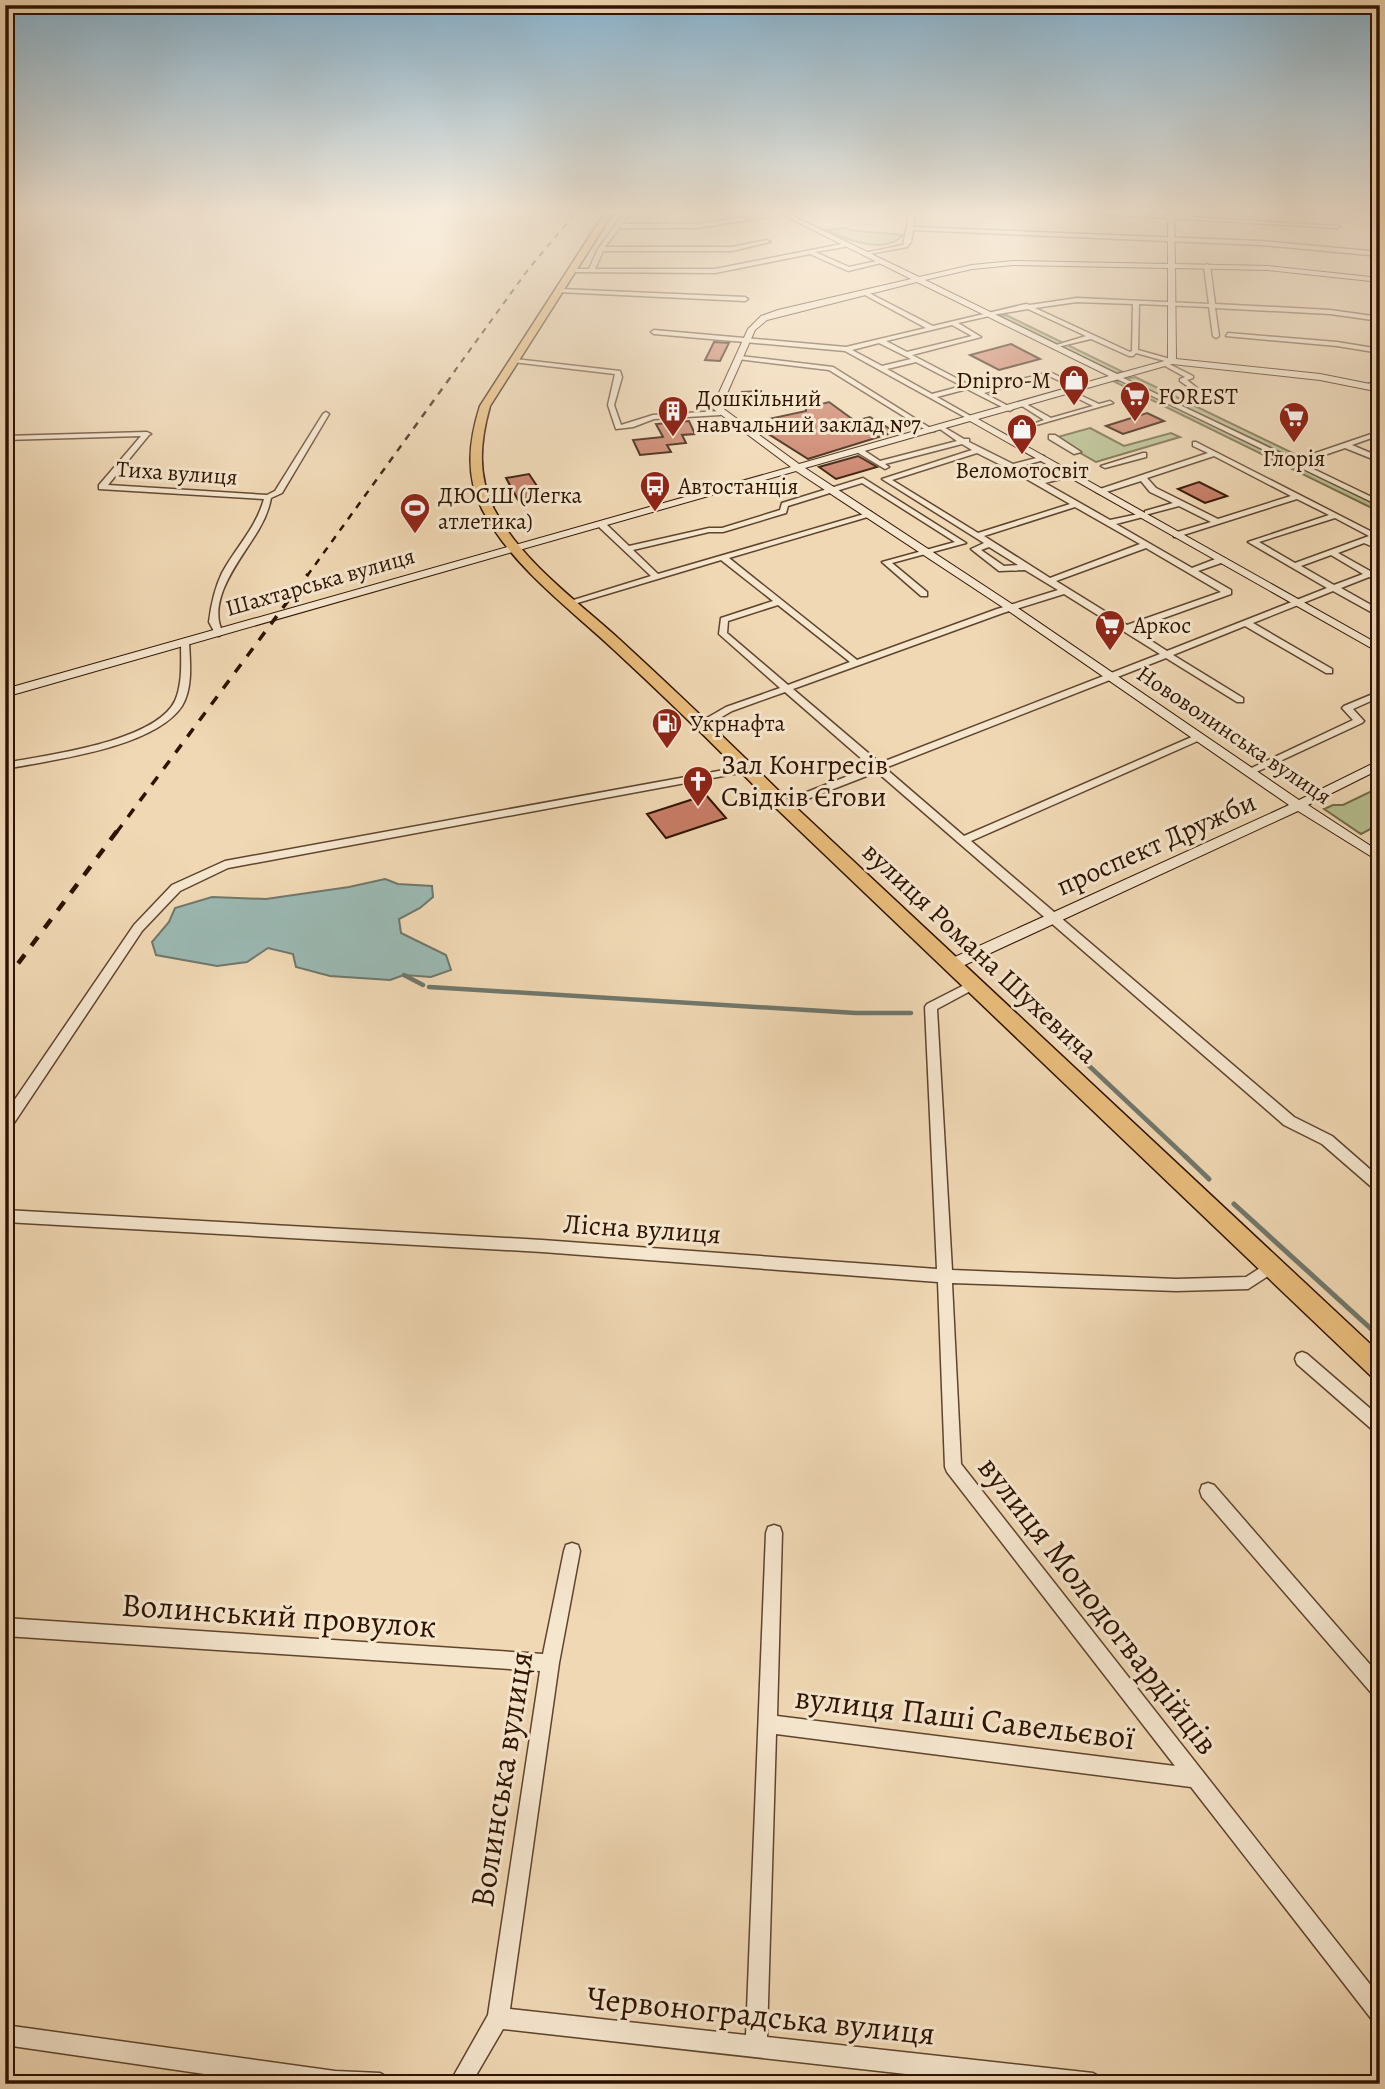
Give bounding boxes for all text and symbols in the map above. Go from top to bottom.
shop icon: Dnipro-M [1057,363,1091,407]
place label: Dnipro-M [956,365,1051,396]
supermarket icon: FOREST [1118,379,1152,423]
place label: FOREST [1158,381,1238,412]
place label: Дошкільний навчальний заклад №7 [696,383,921,440]
building icon: Дошкільний навчальний заклад №7 [656,394,690,438]
supermarket icon: Глорія [1277,400,1311,444]
shop icon: Веломотосвіт [1005,412,1039,456]
place label: Глорія [1263,443,1325,474]
street label: Тиха вулиця [115,453,239,493]
place label: Веломотосвіт [955,455,1089,486]
bus stop icon: Автостанція [638,469,672,513]
place label: Автостанція [677,471,798,502]
place label: ДЮСШ (Легка атлетика) [438,480,583,537]
sports icon: ДЮСШ (Легка атлетика) [398,491,432,535]
street label: Шахтарська вулиця [222,540,418,624]
supermarket icon: Аркос [1093,608,1127,652]
place label: Аркос [1132,610,1191,641]
street label: Нововолинська вулиця [1131,658,1337,812]
fuel station icon: Укрнафта [650,706,684,750]
place label: Укрнафта [690,708,786,739]
place label: Зал Конгресів Свідків Єгови [721,746,888,816]
church icon: Зал Конгресів Свідків Єгови [681,764,715,808]
street label: проспект Дружби [1050,783,1262,905]
street label: вулиця Романа Шухевича [854,834,1106,1072]
street label: Лісна вулиця [562,1205,722,1253]
street label: вулиця Молодогвардійців [968,1446,1230,1764]
street label: Волинський провулок [120,1582,438,1648]
street label: Волинська вулиця [459,1648,543,1910]
street label: вулиця Паші Савельєвої [792,1674,1138,1760]
street label: Червоноградська вулиця [585,1974,937,2056]

